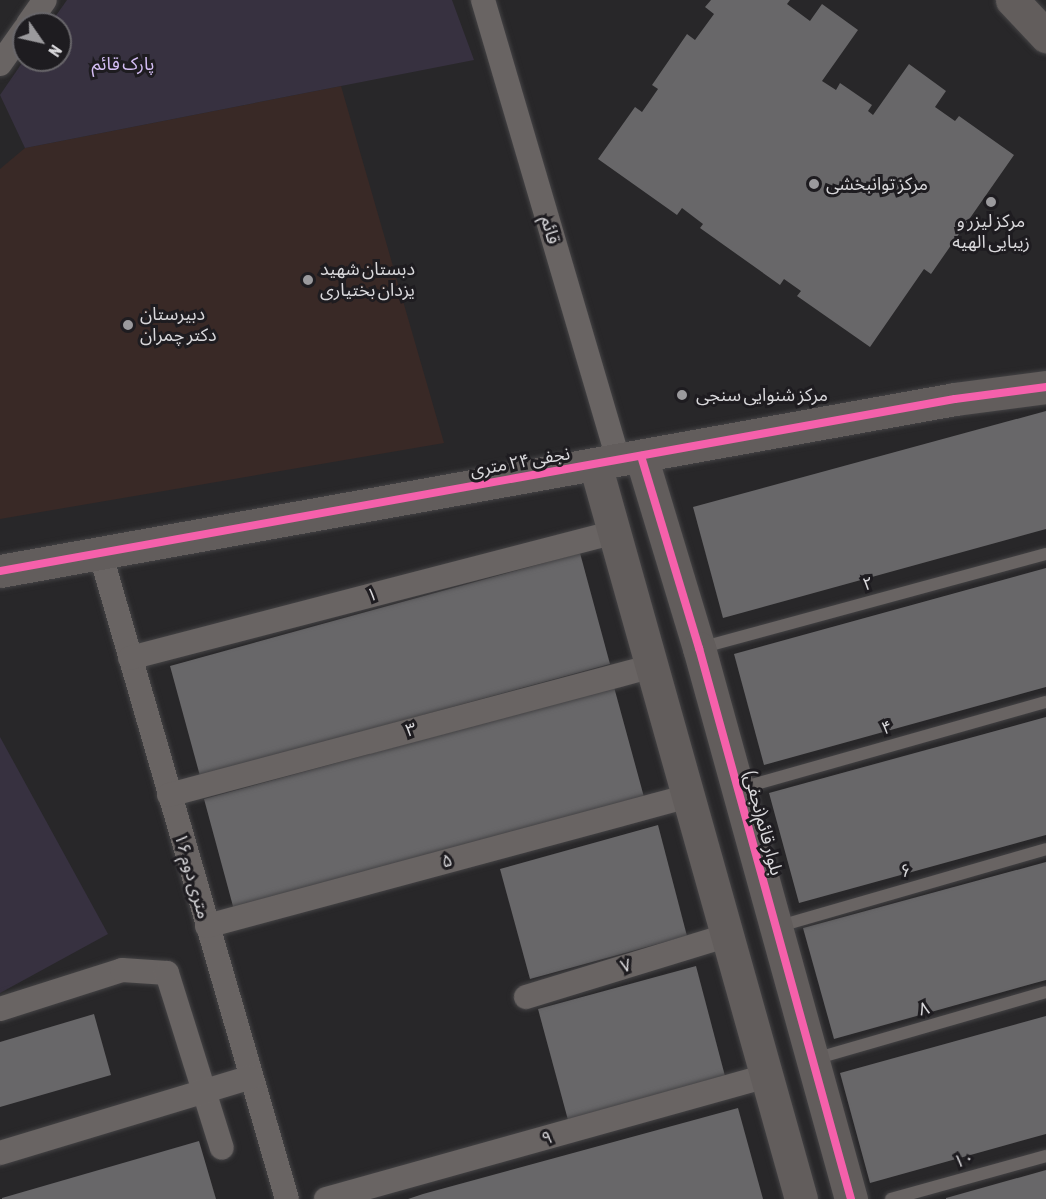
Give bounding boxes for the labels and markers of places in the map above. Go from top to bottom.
place label: مرکز توانبخشی [826,173,928,195]
marker: مرکز توانبخشی [807,177,821,191]
marker: مرکز لیزر و زیبایی الهیه [984,195,998,209]
place label: مرکز لیزر و زیبایی الهیه [952,211,1030,254]
place label: دبستان شهید یزدان بختیاری [320,259,415,302]
marker: دبستان شهید یزدان بختیاری [301,273,315,287]
place label: دبیرستان دکتر چمران [140,304,217,346]
marker: دبیرستان دکتر چمران [121,318,135,332]
place label: مرکز شنوایی سنجی [696,384,828,406]
marker: مرکز شنوایی سنجی [673,386,691,404]

